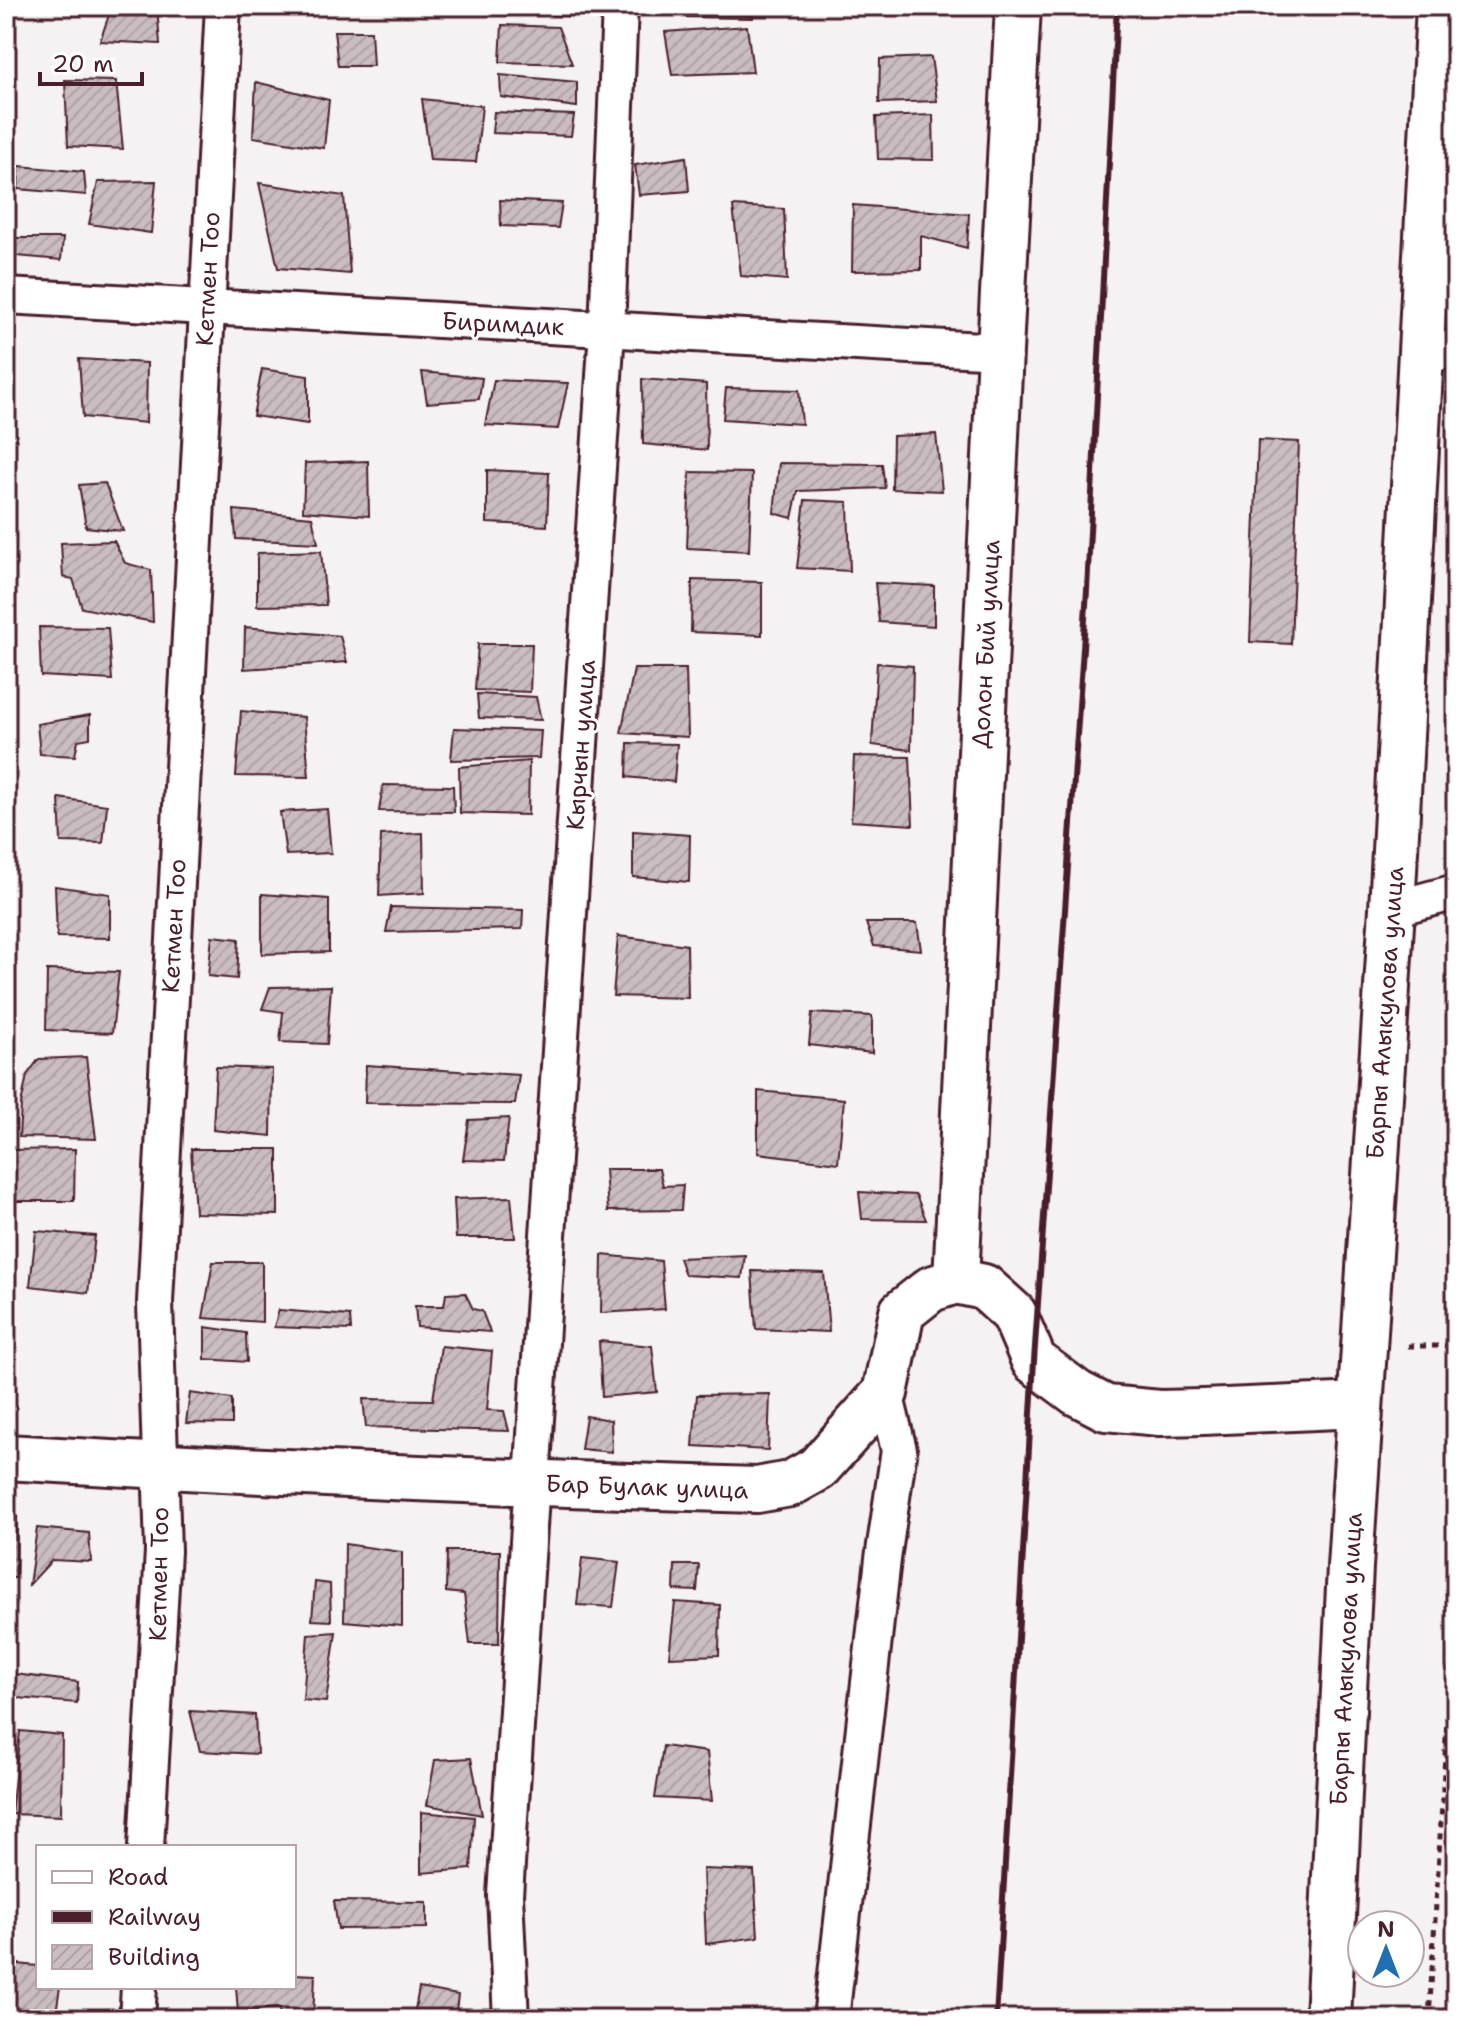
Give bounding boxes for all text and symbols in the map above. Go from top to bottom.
scale bar [40,36,142,86]
text: 20 m [52,48,114,80]
street label: Кетмен Тоо [189,211,227,347]
street label: Биримдик [441,305,565,343]
street label: Долон Бий улица [965,539,1007,749]
street label: Кырчын улица [559,659,603,831]
street label: Кетмен Тоо [155,858,193,994]
street label: Барпы Алыкулова улица [1359,865,1411,1161]
street label: Бар Булак улица [545,1467,749,1507]
street label: Кетмен Тоо [142,1506,176,1642]
street label: Барпы Алыкулова улица [1322,1511,1370,1807]
legend [36,1845,296,1989]
text: Road [108,1861,168,1893]
text: Railway [108,1901,201,1933]
north arrow [1346,1909,1426,1989]
text: N [1377,1915,1395,1944]
text: Building [108,1941,200,1973]

